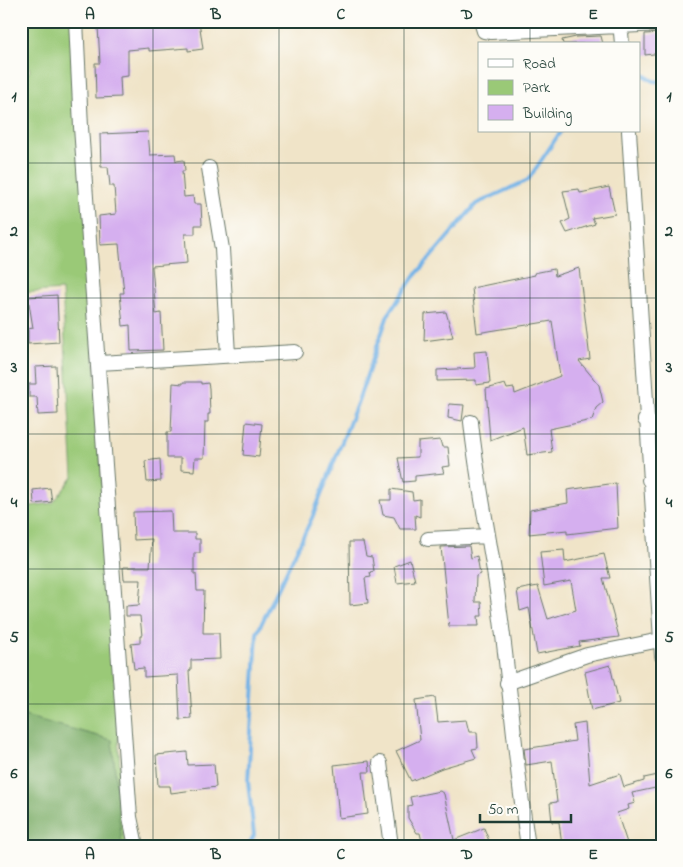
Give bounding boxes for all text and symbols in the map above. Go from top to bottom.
text: A [85,3,95,27]
text: B [210,3,222,27]
text: C [337,3,346,27]
text: D [460,3,473,27]
text: E [588,3,598,27]
legend [478,42,640,132]
text: Road [523,53,556,75]
text: Park [523,77,551,99]
text: 1 [11,85,17,109]
text: 1 [666,85,672,109]
text: Building [522,103,572,126]
text: 2 [9,220,18,244]
text: 2 [664,220,673,244]
text: 3 [10,356,18,380]
text: 3 [665,356,673,380]
text: 4 [10,491,18,515]
text: 4 [665,491,673,515]
text: 5 [9,626,19,650]
text: 5 [664,626,674,650]
text: 6 [9,762,18,786]
text: 6 [664,762,673,786]
scale bar [480,792,572,824]
text: 50 m [488,799,519,821]
text: A [85,843,95,867]
text: B [210,843,222,867]
text: C [337,843,346,867]
text: D [460,843,473,867]
text: E [588,843,598,867]

